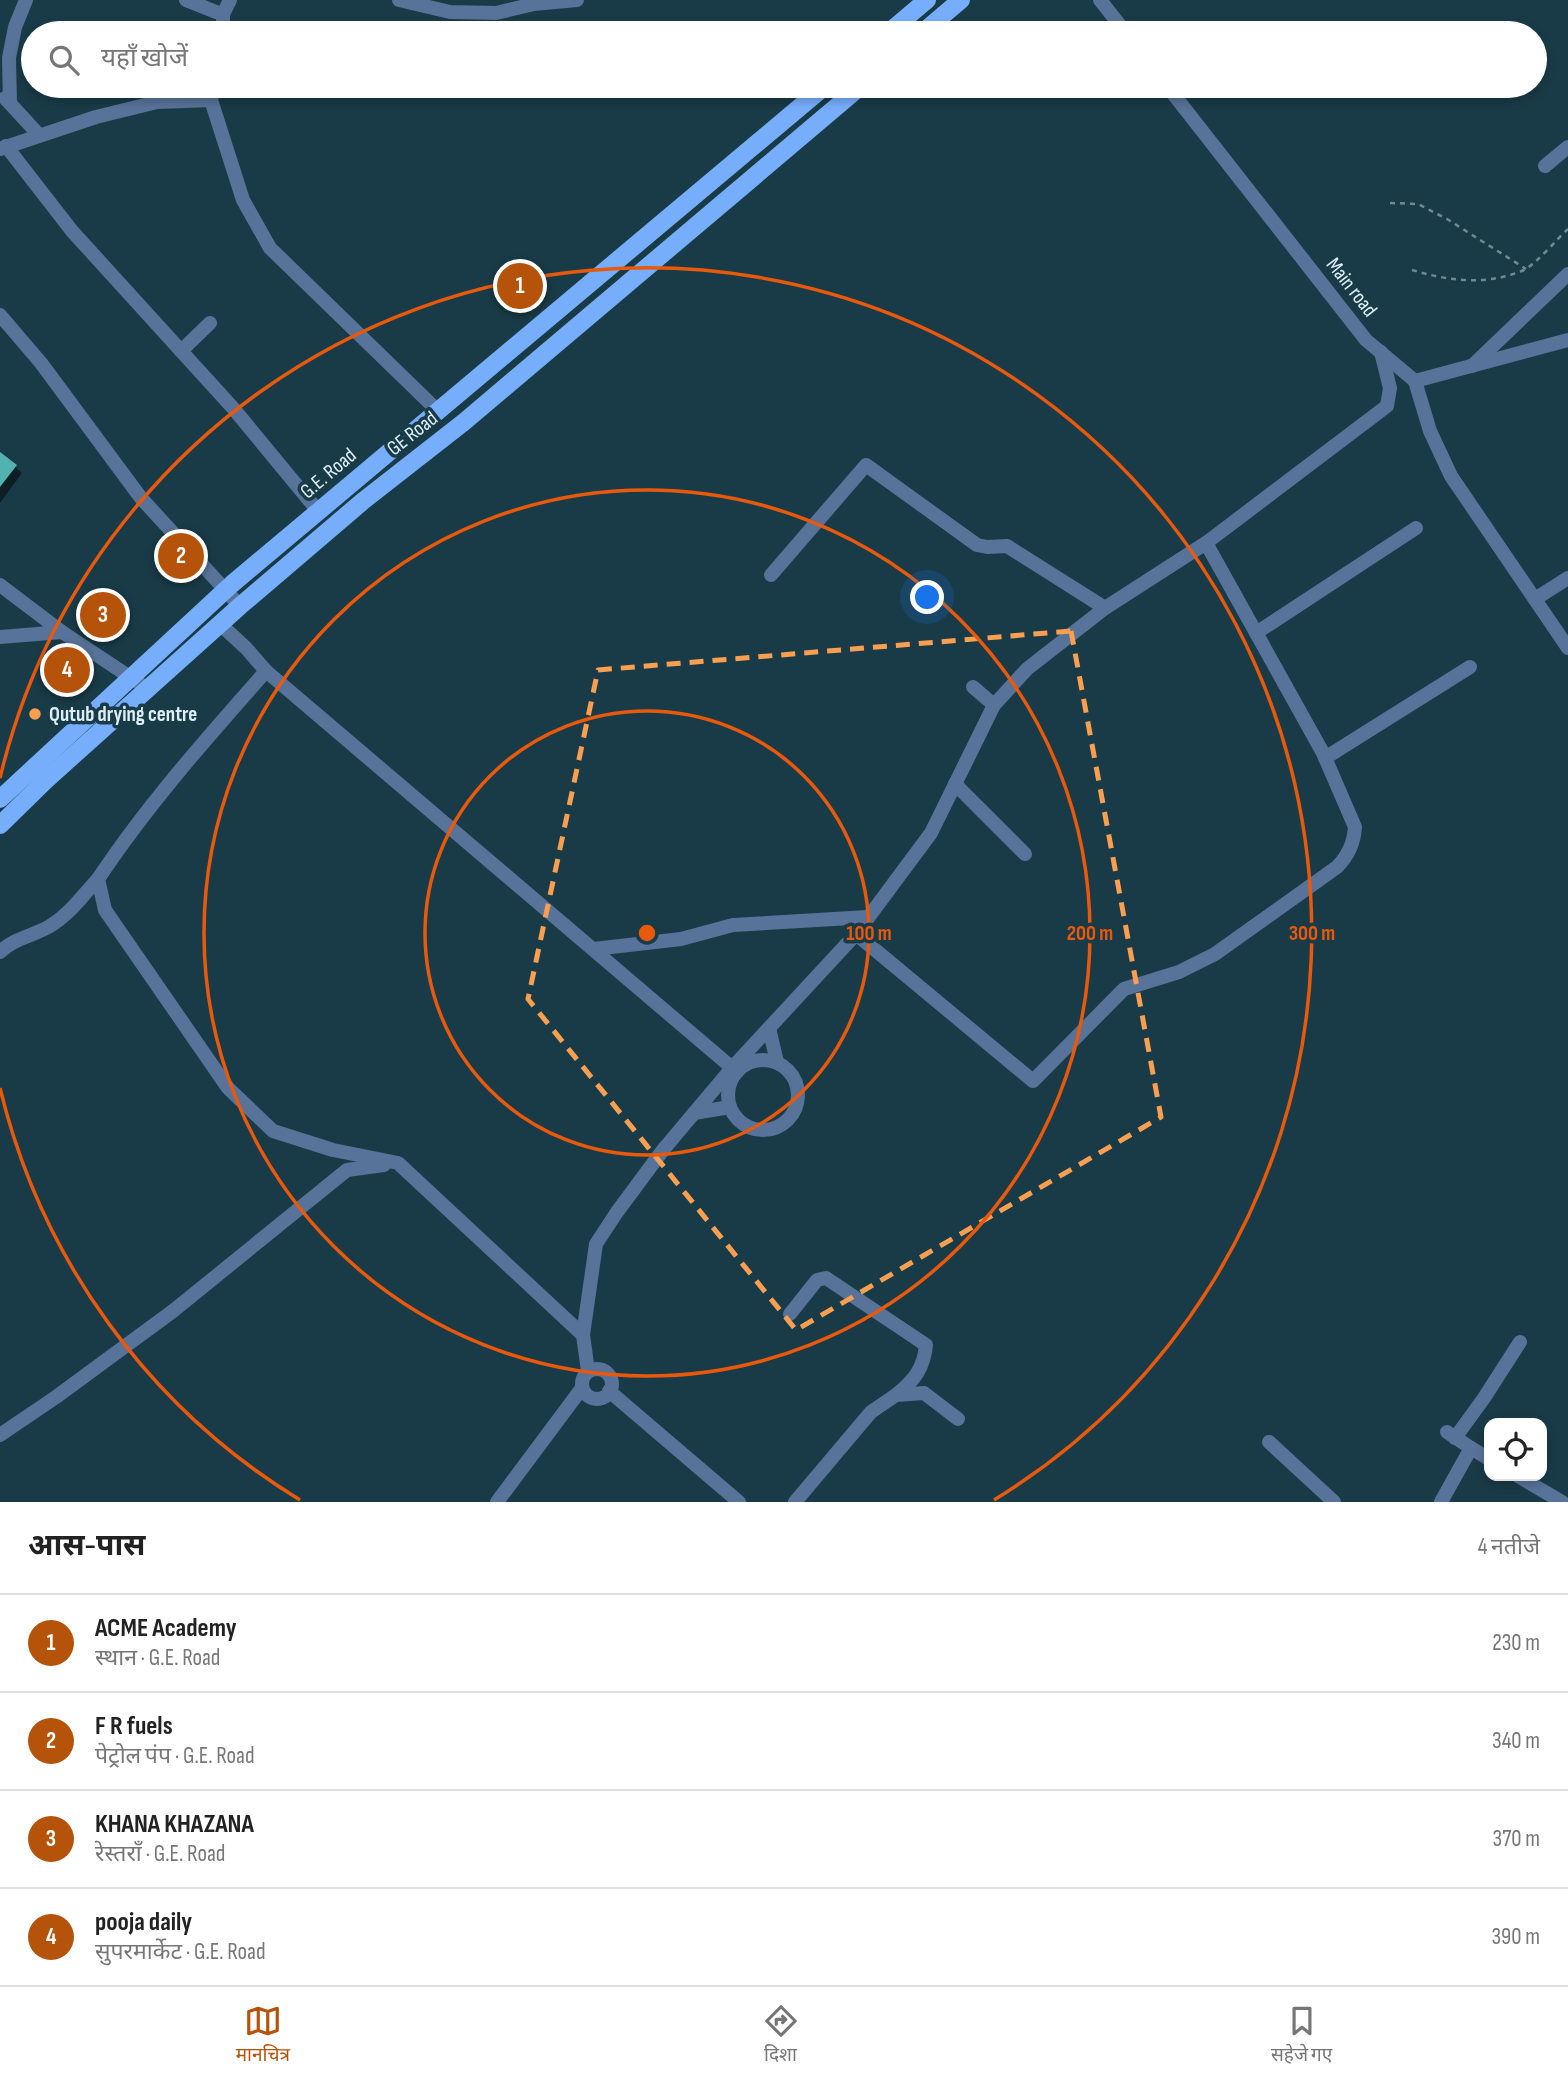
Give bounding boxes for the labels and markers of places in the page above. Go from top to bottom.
pin: 1 [497,260,543,312]
pin: 2 [158,530,204,582]
pin: 3 [80,589,126,641]
pin: 4 [44,644,90,696]
place label: Qutub drying centre [49,702,197,727]
marker: Qutub drying centre [27,706,43,722]
centre of rings [635,921,659,945]

